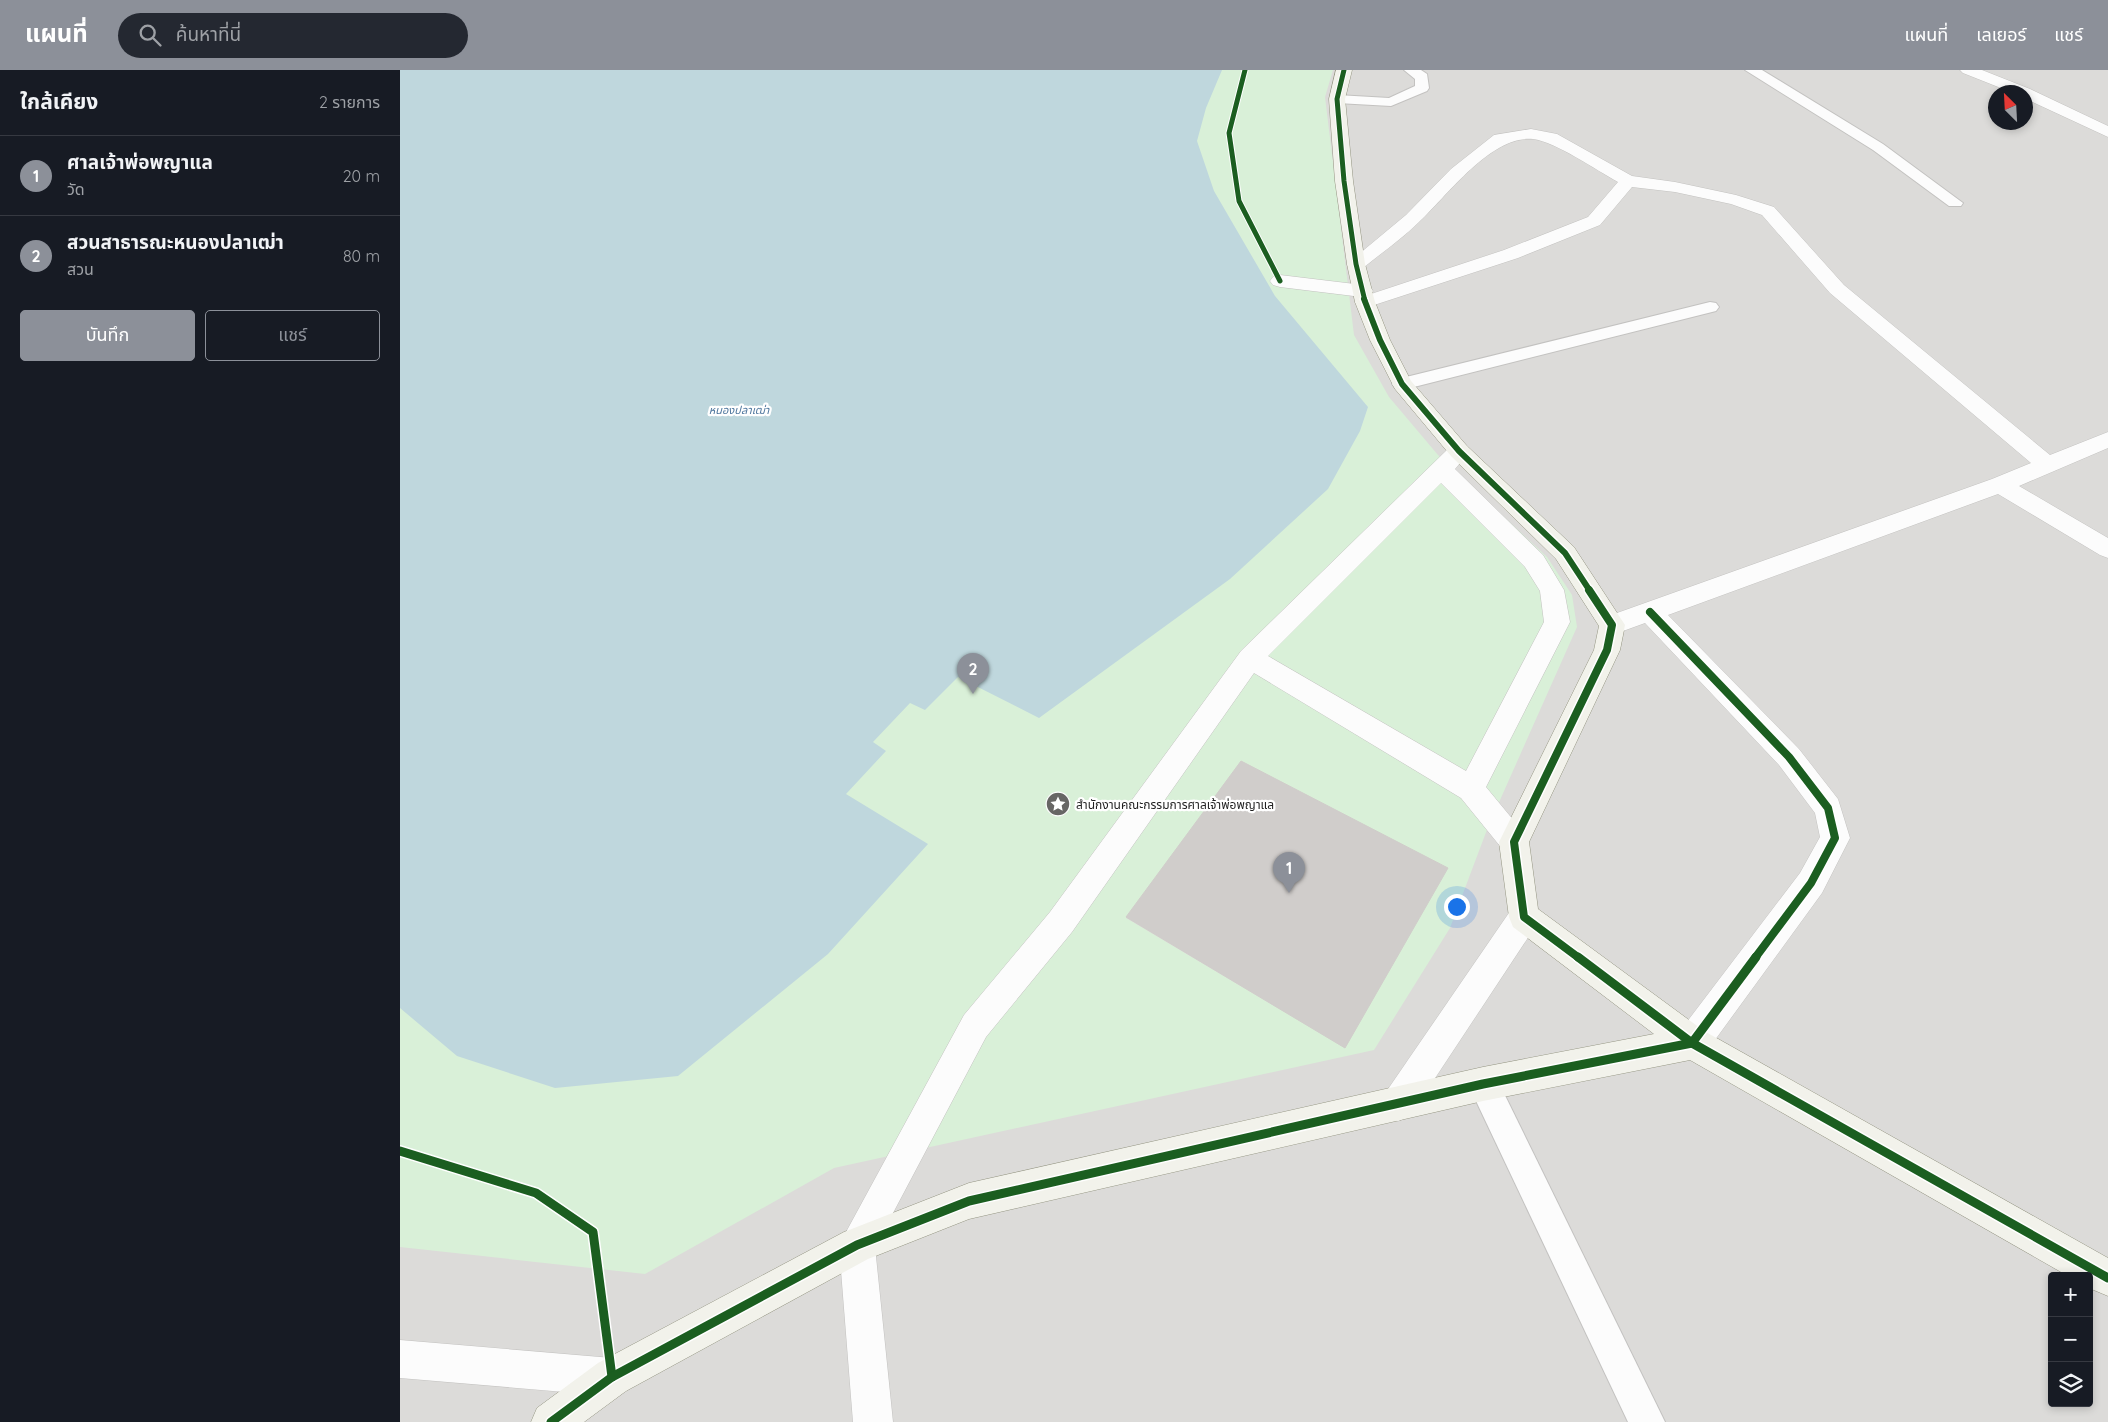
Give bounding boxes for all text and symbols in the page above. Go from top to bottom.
search box [118,13,468,58]
text: แผนที่ [25,18,88,48]
icon: search [136,21,164,49]
text: ค้นหาที่นี่ [176,22,241,46]
text: แผนที่ [1904,23,1948,46]
text: เลเยอร์ [1976,23,2026,46]
text: แชร์ [2054,23,2083,46]
north arrow [1988,85,2033,130]
text: ใกล้เคียง [20,88,98,114]
text: 2 รายการ [319,92,380,112]
text: ศาลเจ้าพ่อพญาแล [67,150,213,174]
text: 1 [33,166,39,186]
text: 20 m [343,166,380,186]
text: วัด [67,179,85,199]
text: สวนสาธารณะหนองปลาเฒ่า [67,230,284,254]
text: 2 [31,246,41,266]
text: 80 m [343,246,380,266]
text: สวน [67,259,94,279]
button: บันทึก [20,310,195,361]
button: แชร์ [205,310,380,361]
water label: หนองปลาเฒ่า [709,403,770,417]
pin: 2 [957,653,989,694]
place icon: สำนักงานคณะกรรมการศาลเจ้าพ่อพญาแล [1045,791,1071,817]
place label: สำนักงานคณะกรรมการศาลเจ้าพ่อพญาแล [1076,797,1274,812]
pin: 1 [1273,852,1305,893]
your location [1444,894,1470,920]
map controls [2048,1272,2093,1407]
button: + [2048,1272,2093,1317]
button: − [2048,1317,2093,1362]
button: layers [2048,1362,2093,1407]

